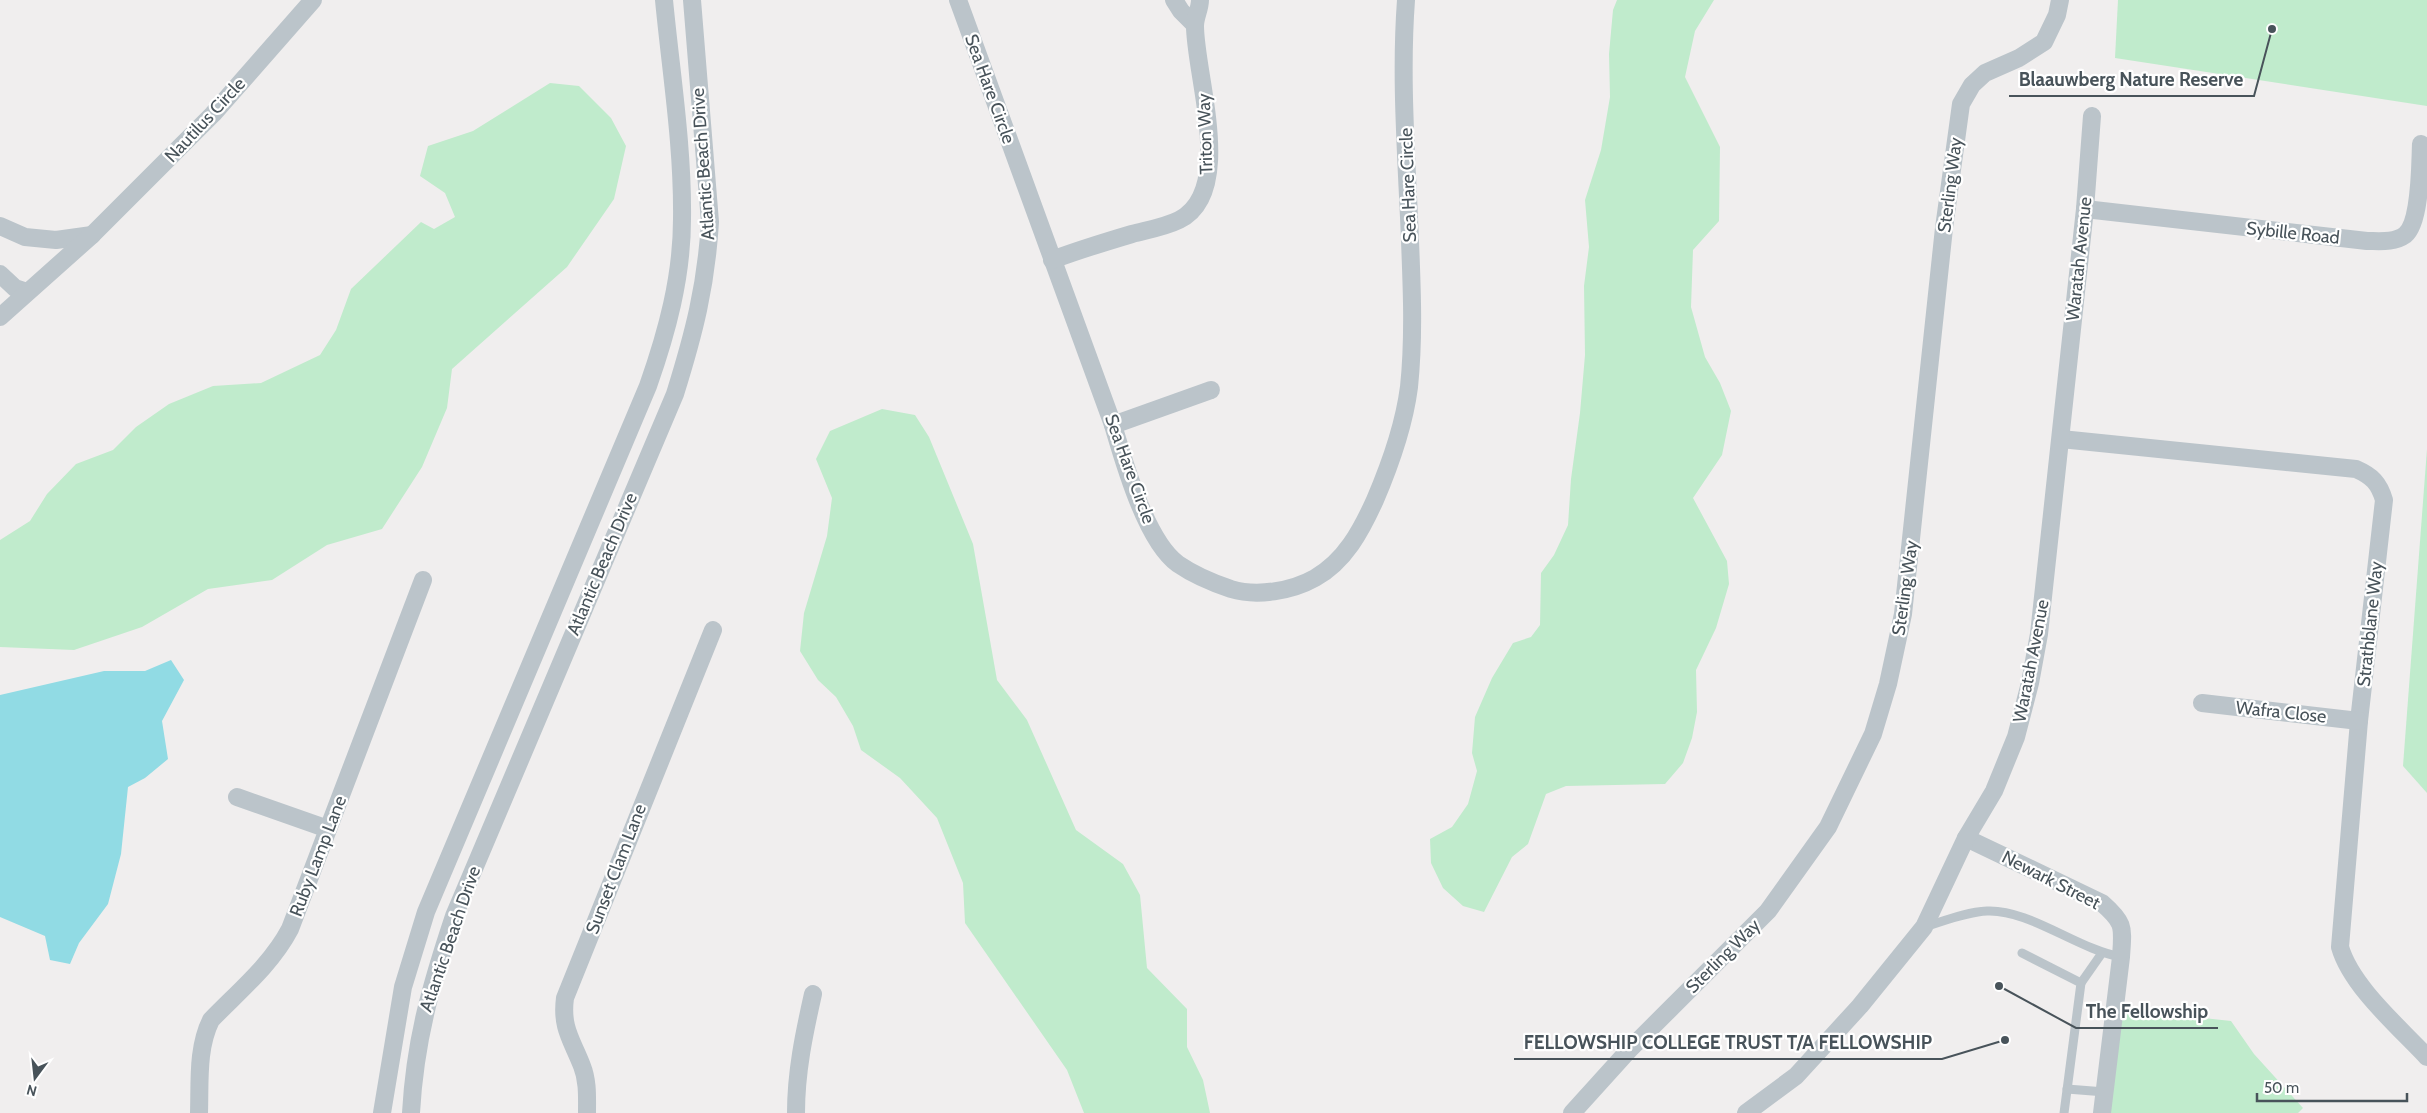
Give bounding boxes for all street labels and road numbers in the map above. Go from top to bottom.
street label: Sea Hare Circle [960,31,1020,147]
street label: Nautilus Circle [160,73,250,167]
street label: Atlantic Beach Drive [687,87,719,241]
street label: Triton Way [1193,93,1217,175]
street label: Sea Hare Circle [1395,127,1421,243]
street label: Sterling Way [1933,136,1967,234]
street label: Waratah Avenue [2062,196,2096,322]
street label: Sybille Road [2245,217,2341,249]
street label: Sea Hare Circle [1100,411,1160,527]
street label: Atlantic Beach Drive [562,489,642,639]
street label: Sterling Way [1887,539,1923,637]
street label: Strathblane Way [2352,560,2388,688]
street label: Waratah Avenue [2008,598,2054,724]
street label: Wafra Close [2235,696,2327,728]
street label: Ruby Lamp Lane [285,793,351,919]
street label: Sunset Clam Lane [581,801,651,937]
street label: Newark Street [1998,846,2104,914]
street label: Atlantic Beach Drive [415,863,485,1015]
street label: Sterling Way [1681,914,1765,998]

